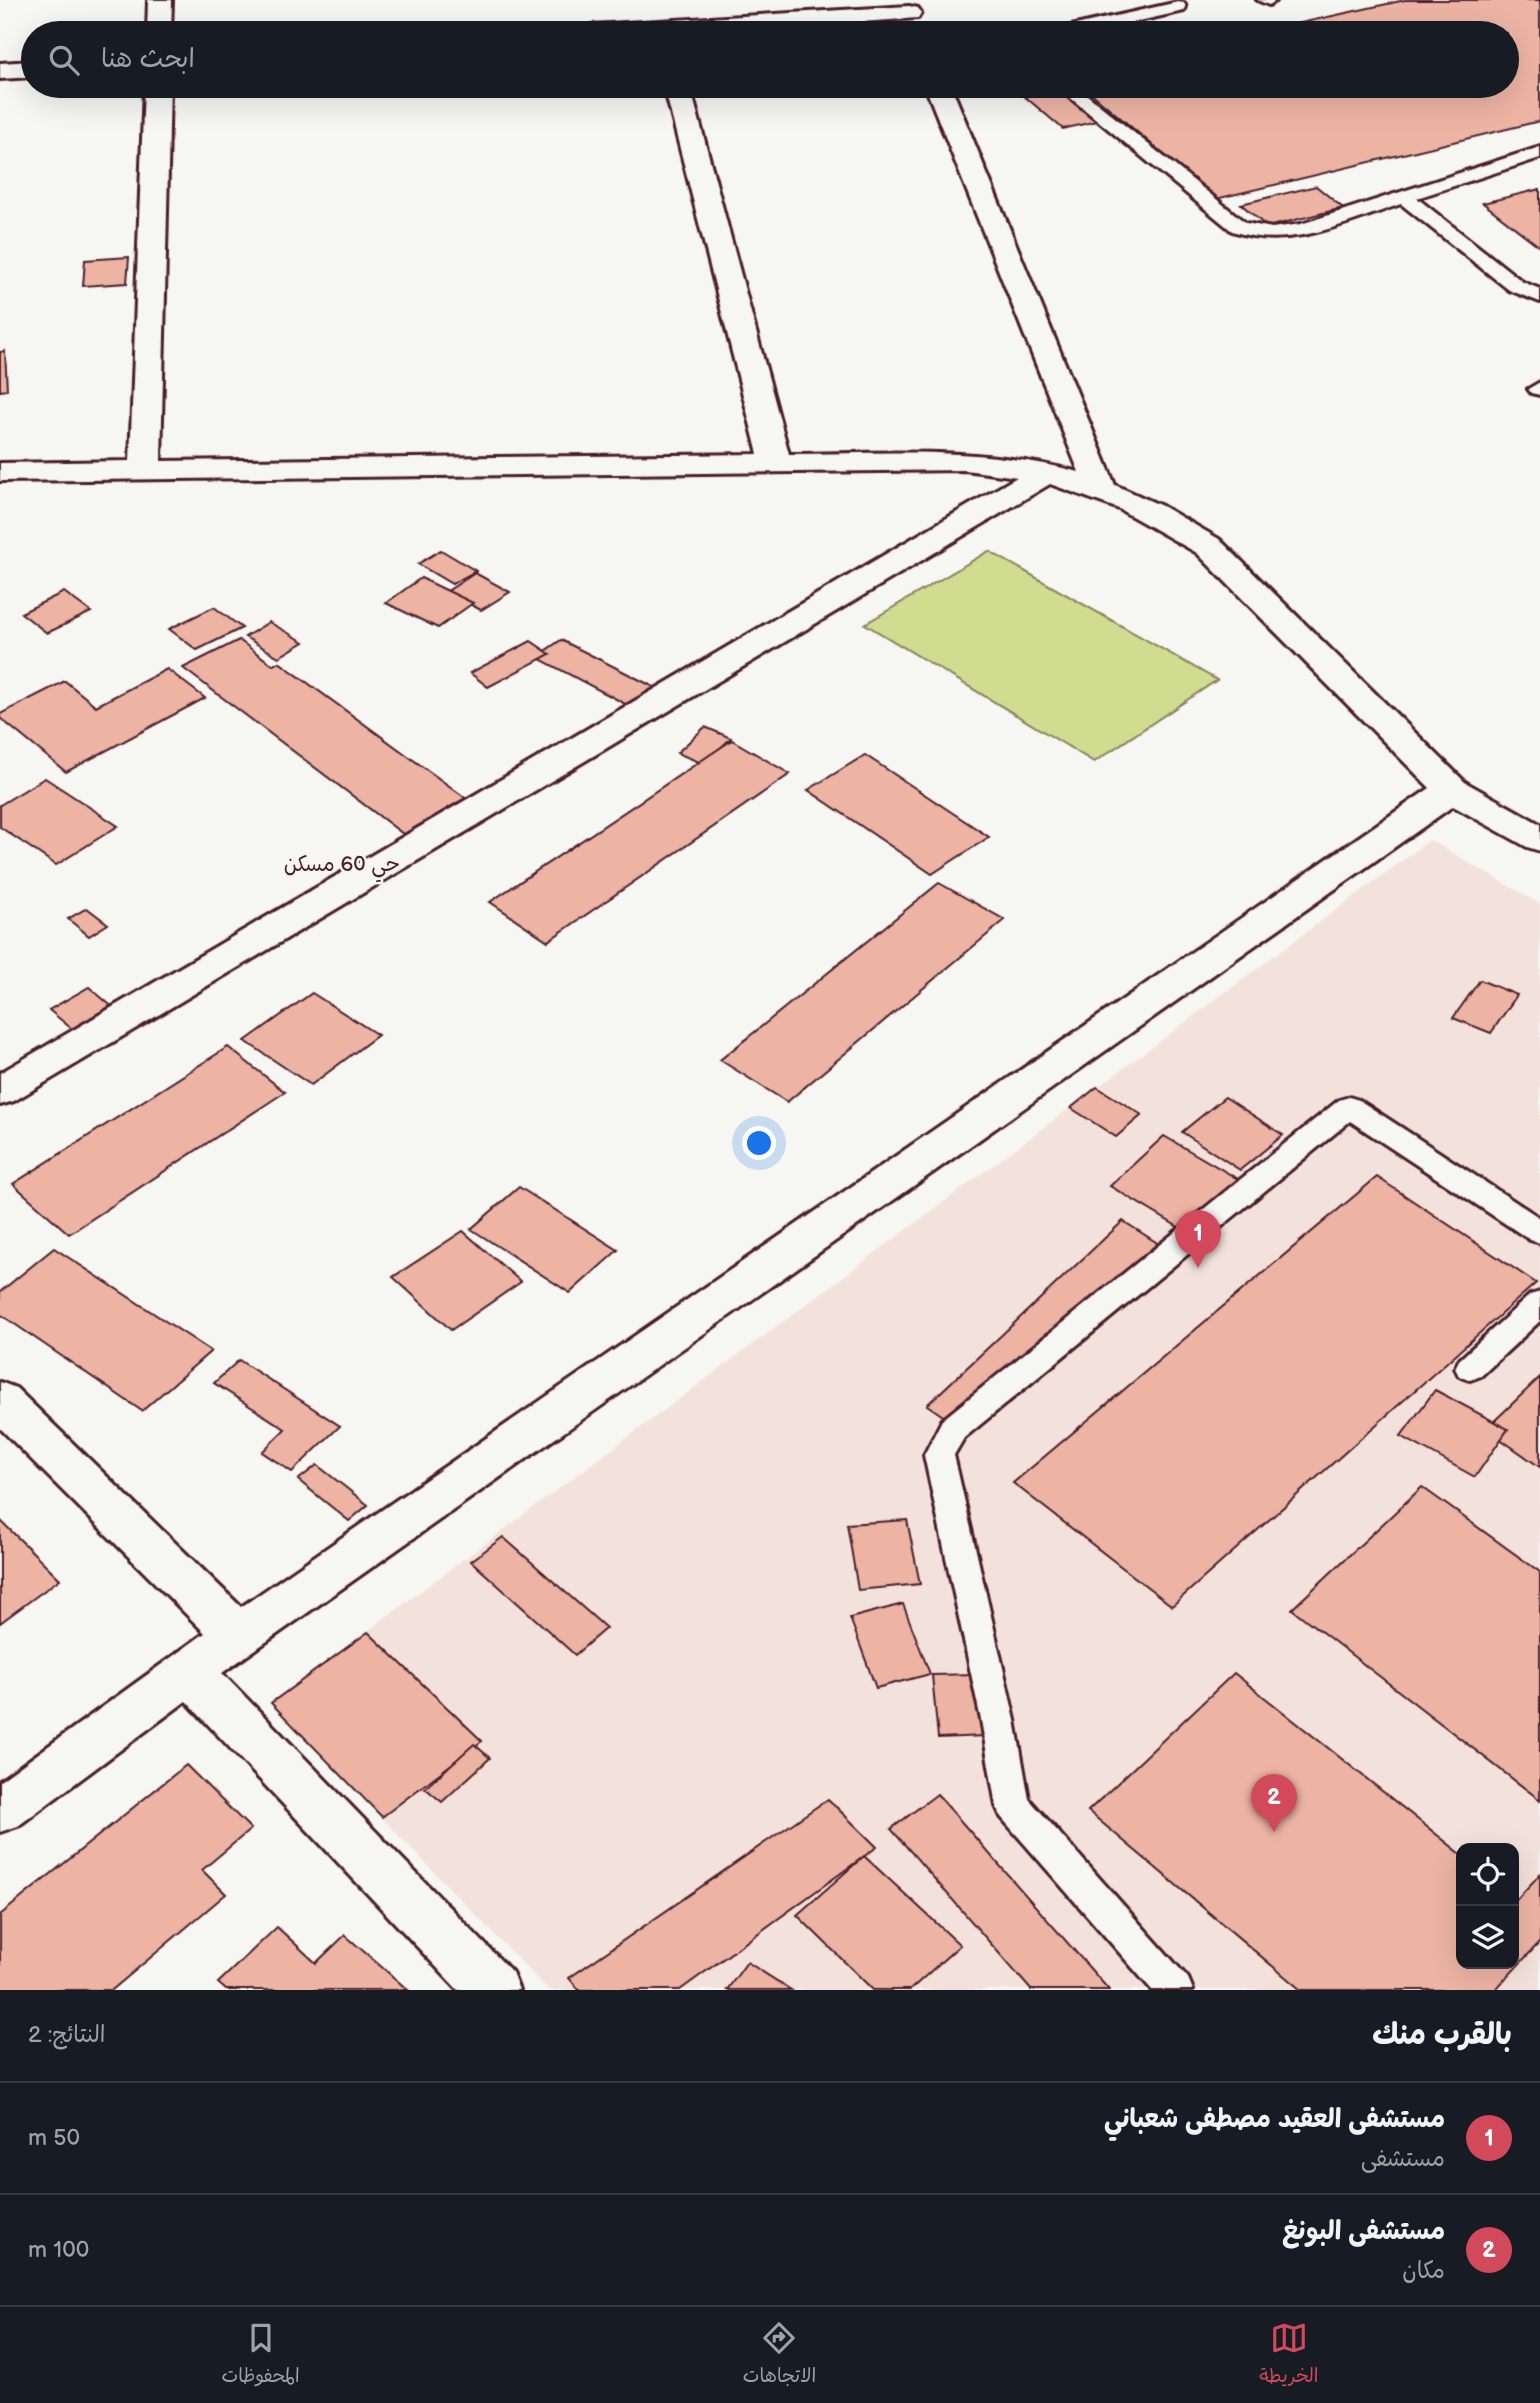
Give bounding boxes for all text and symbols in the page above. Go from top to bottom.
search box [21,21,1519,98]
icon: search [45,41,83,79]
text: ابحث هنا [101,44,195,75]
district label: حي 60 مسكن [284,852,400,883]
your location [742,1126,776,1160]
pin: 1 [1175,1210,1221,1268]
pin: 2 [1251,1774,1297,1832]
map controls [1456,1843,1519,1969]
button: locate [1456,1843,1519,1906]
button: layers [1456,1906,1519,1969]
text: بالقرب منك [1372,2017,1512,2053]
text: النتائج: 2 [28,2021,106,2049]
text: مستشفى العقيد مصطفى شعباني [1104,2104,1445,2135]
text: 50 m [28,2124,80,2152]
text: 1 [1484,2124,1494,2152]
text: مستشفى [1361,2145,1445,2173]
text: مستشفى البونغ [1282,2216,1445,2247]
text: 100 m [28,2236,89,2264]
text: 2 [1482,2236,1496,2264]
text: مكان [1402,2257,1445,2285]
tab: المحفوظات [222,2319,300,2392]
tab: الاتجاهات [743,2319,816,2392]
tab: الخريطة [1259,2319,1318,2392]

